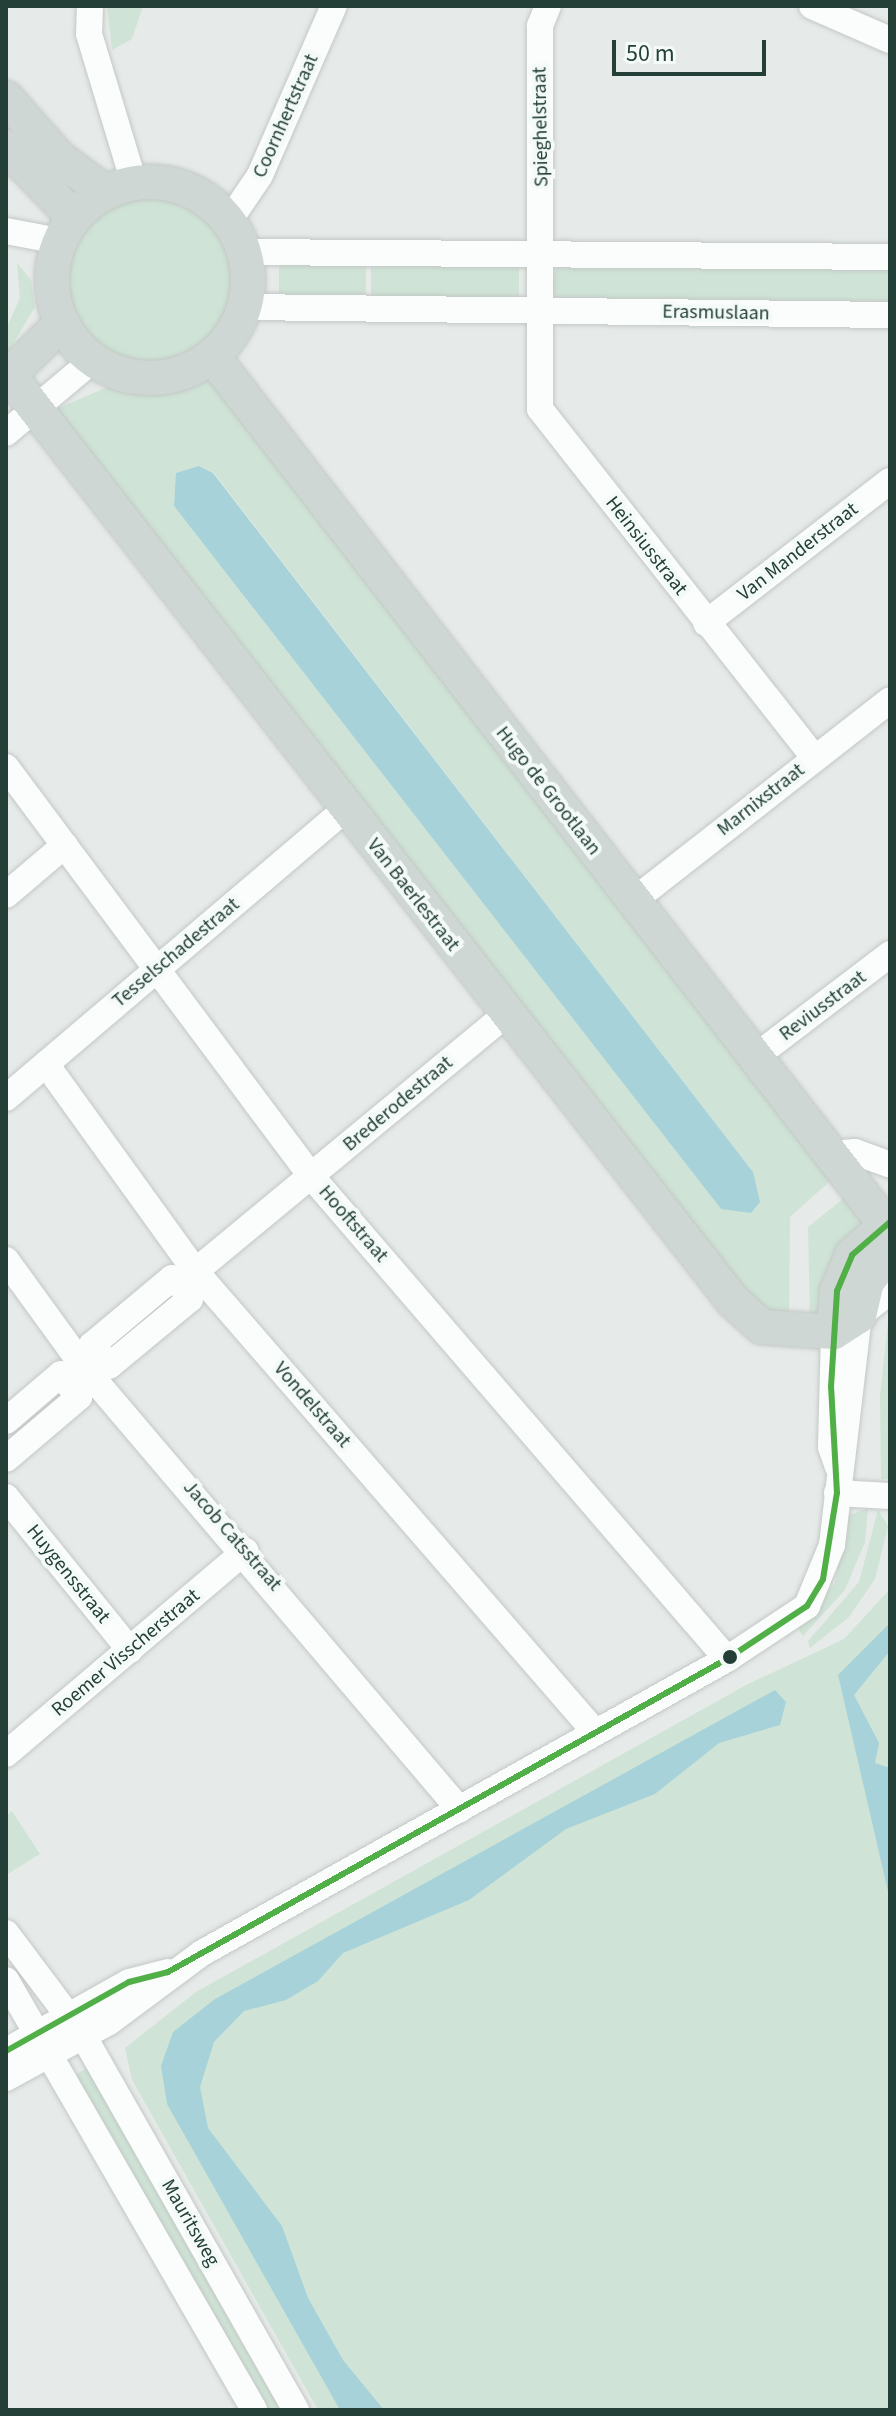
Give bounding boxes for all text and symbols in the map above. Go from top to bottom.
scale bar [616,24,770,74]
text: 50 m [626,36,675,71]
street label: Coornhertstraat [248,50,324,182]
street label: Spieghelstraat [528,67,554,187]
street label: Erasmuslaan [662,300,770,326]
street label: Heinsiusstraat [600,492,692,600]
street label: Van Manderstraat [733,498,863,606]
street label: Hugo de Grootlaan [490,722,606,860]
street label: Marnixstraat [713,758,809,842]
street label: Van Baerlestraat [362,834,464,956]
street label: Tesselschadestraat [108,893,244,1013]
street label: Reviusstraat [775,966,871,1046]
street label: Brederodestraat [338,1051,458,1157]
street label: Hooftstraat [313,1181,393,1267]
street label: Vondelstraat [268,1357,356,1453]
street label: Jacob Catsstraat [178,1476,286,1596]
street label: Huygensstraat [21,1520,115,1628]
street label: Roemer Visscherstraat [47,1584,205,1722]
unlabelled marker [722,1649,738,1665]
street label: Mauritsweg [156,2175,224,2271]

